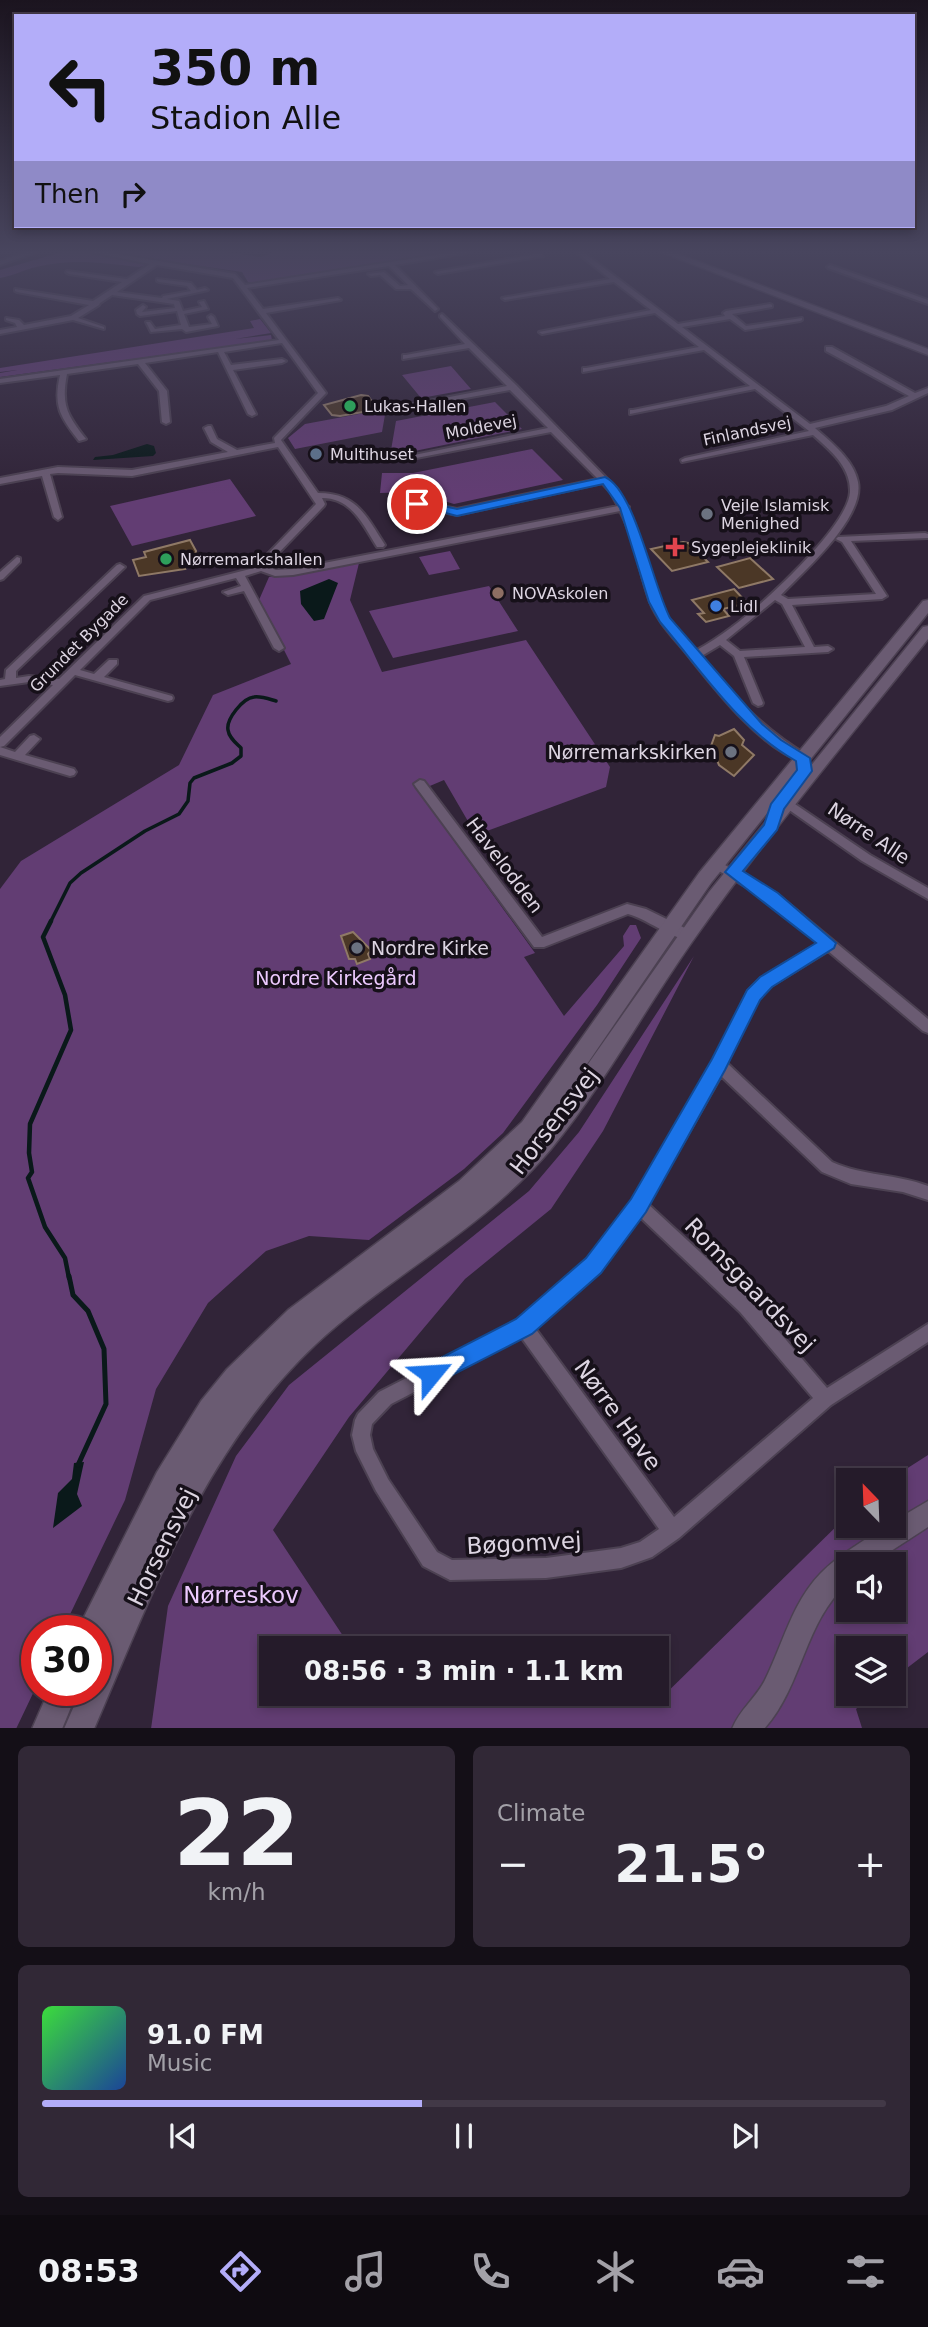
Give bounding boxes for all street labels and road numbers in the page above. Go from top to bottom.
street label: Moldevej [444,411,518,443]
street label: Finlandsvej [701,412,793,450]
street label: Grundet Bygade [26,590,132,696]
street label: Nørre Alle [824,798,914,868]
street label: Havelodden [462,813,548,917]
street label: Horsensvej [504,1063,604,1179]
street label: Romsgaardsvej [680,1213,820,1357]
street label: Nørre Have [569,1355,667,1475]
street label: Horsensvej [122,1484,202,1610]
street label: Bøgomvej [466,1527,582,1559]

